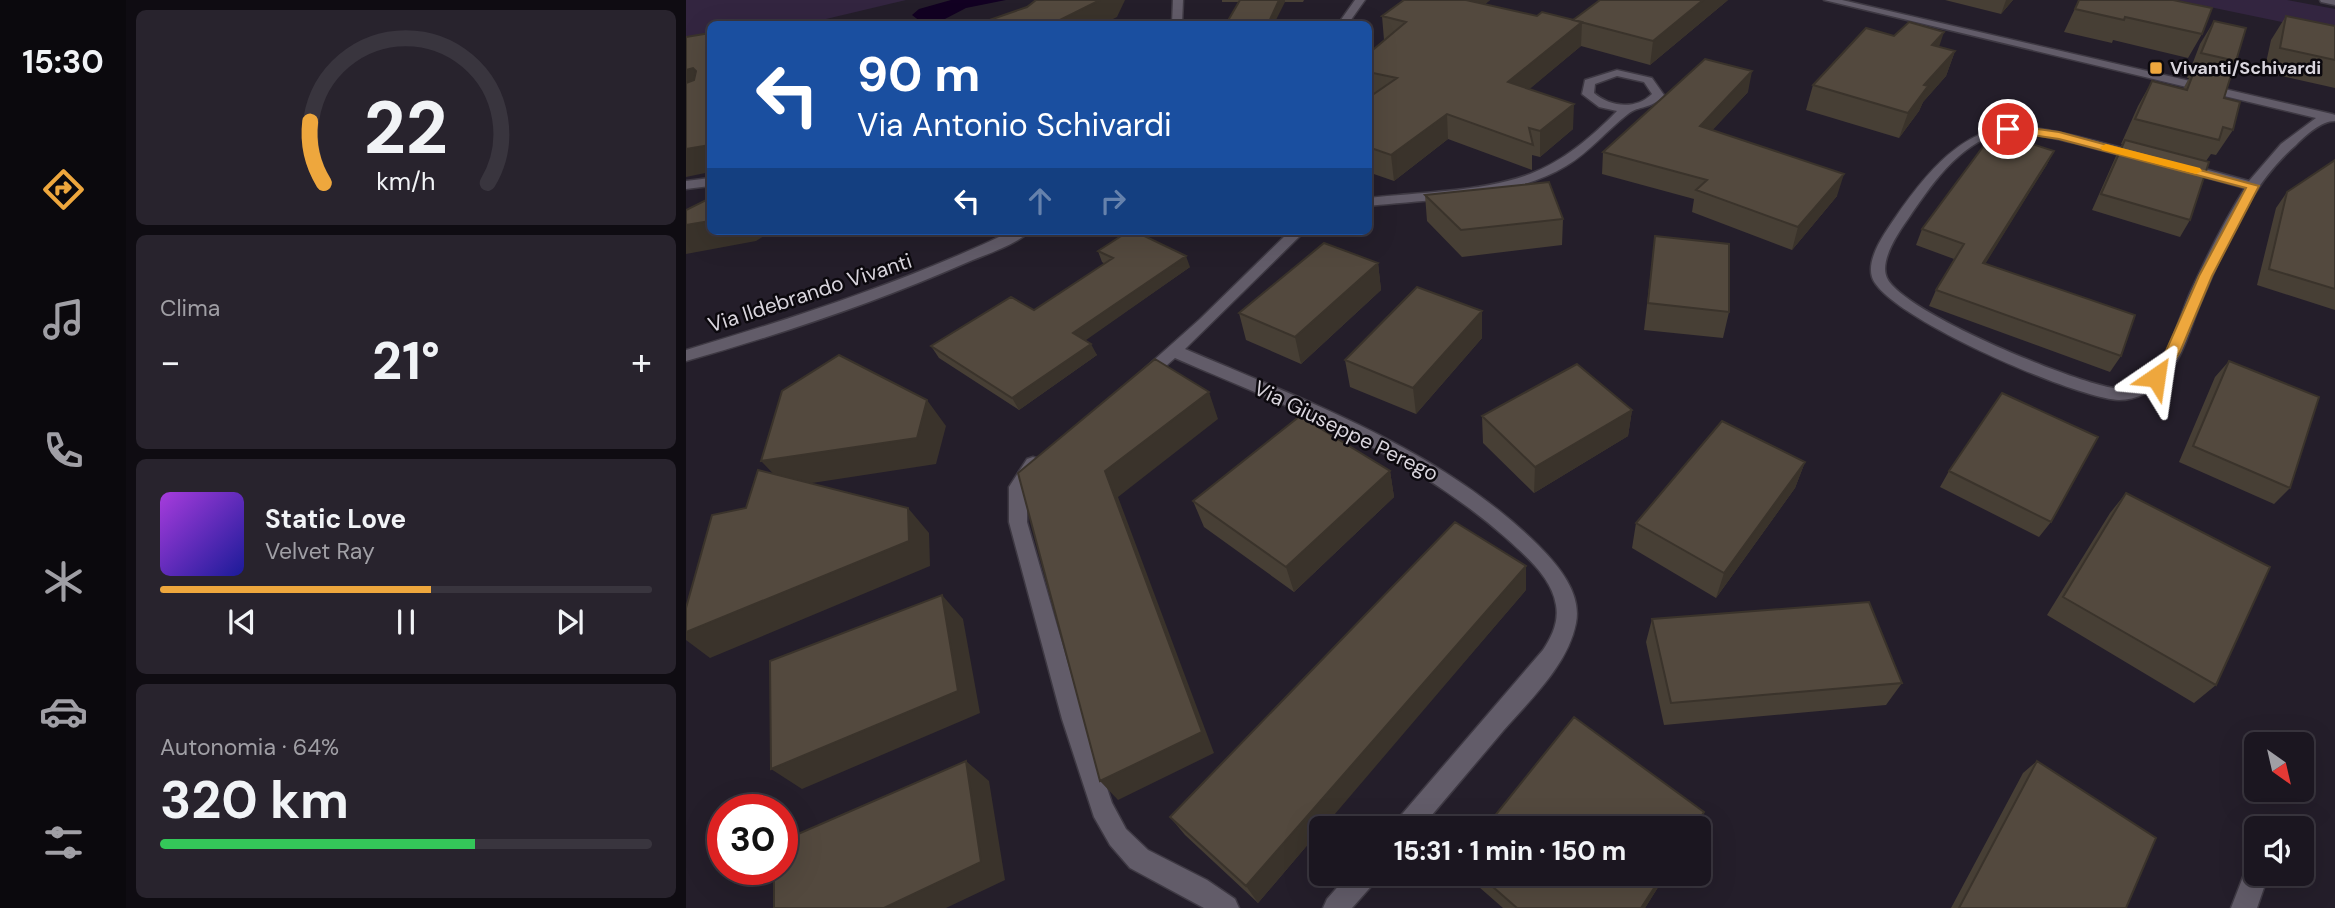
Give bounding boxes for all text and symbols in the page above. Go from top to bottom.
text: 15:30 [22,41,104,83]
text: 90 m [857,42,980,106]
icon: left [742,49,833,140]
place label: Vivanti/Schivardi [2170,56,2321,80]
marker: Vivanti/Schivardi [2148,60,2164,76]
text: 22 [364,82,448,177]
pin [1978,99,2038,159]
text: Via Antonio Schivardi [857,104,1172,146]
icon: arrive [1989,110,2027,148]
icon: directions [39,165,88,214]
text: km/h [376,165,436,198]
icon: left [948,182,986,220]
icon: ahead [1021,182,1059,220]
icon: right [1094,182,1132,220]
street label: Via Ildebrando Vivanti [704,247,916,339]
text: Clima [160,293,220,323]
icon: music [39,295,88,344]
text: 21° [372,327,440,395]
text: − [160,337,181,387]
text: + [631,337,652,387]
position arrow [2119,340,2193,414]
street label: Via Giuseppe Perego [1249,374,1443,488]
icon: phone [39,426,88,475]
text: Static Love [265,502,406,536]
text: Velvet Ray [265,536,375,566]
icon: climate [39,557,88,606]
icon: previous [223,603,261,641]
icon: pause [387,603,425,641]
icon: next [551,603,589,641]
icon: car [39,687,88,736]
text: Autonomia · 64% [160,732,339,762]
north arrow [2244,732,2314,802]
map controls [2244,732,2314,886]
text: 320 km [160,766,349,834]
speed limit sign: 30 [707,794,798,885]
button: sound [2244,816,2314,886]
icon: filters [39,818,88,867]
text: 15:31 · 1 min · 150 m [1394,834,1626,868]

